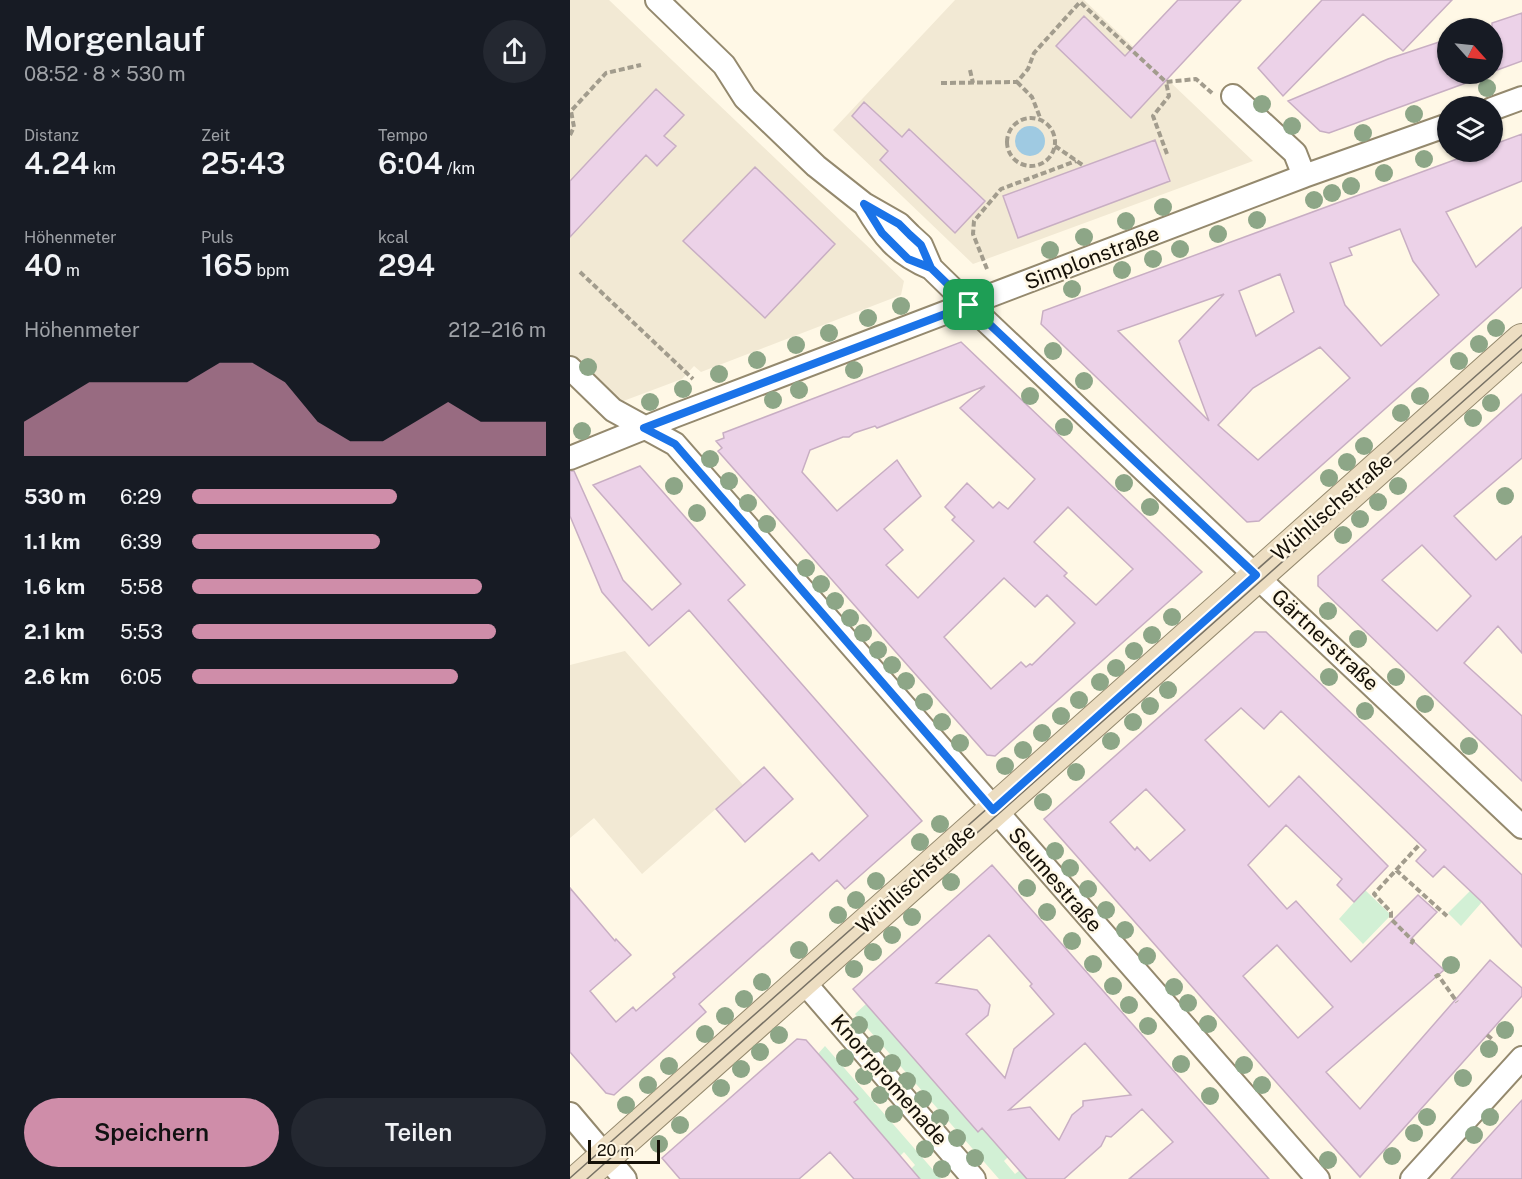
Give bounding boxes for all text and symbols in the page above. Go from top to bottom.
north arrow [1437,18,1503,84]
map controls [1437,18,1503,162]
text: Morgenlauf [24,20,205,58]
button: share [483,20,546,83]
text: 08:52 · 8 × 530 m [24,62,186,86]
button: layers [1437,96,1503,162]
text: Distanz [24,126,79,145]
text: Zeit [201,126,230,145]
text: Tempo [378,126,428,145]
text: 4.24 [24,145,89,181]
text: 25:43 [201,145,285,181]
text: 6:04 [378,145,443,181]
text: km [89,159,116,178]
text: /km [443,159,475,178]
street label: Simplonstraße [1021,220,1163,295]
text: Höhenmeter [24,228,117,247]
text: Puls [201,228,233,247]
text: kcal [378,228,409,247]
text: 40 [24,247,62,283]
text: 165 [201,247,253,283]
text: 294 [378,247,435,283]
text: m [62,261,80,280]
text: bpm [253,261,289,280]
pin [943,279,994,330]
icon: arrive [952,288,985,321]
text: Höhenmeter [24,318,140,342]
text: 212–216 m [448,318,546,342]
street label: Wühlischstraße [1266,447,1397,566]
text: 530 m [24,485,86,509]
text: 6:29 [120,485,162,509]
text: 1.1 km [24,530,81,554]
text: 6:39 [120,530,162,554]
text: 1.6 km [24,575,85,599]
text: 5:58 [120,575,163,599]
street label: Gärtnerstraße [1267,584,1384,696]
text: 2.1 km [24,620,85,644]
text: 5:53 [120,620,163,644]
text: 2.6 km [24,665,89,689]
text: 6:05 [120,665,162,689]
street label: Wühlischstraße [851,818,981,939]
street label: Seumestraße [1003,822,1108,937]
street label: Knorrpromenade [826,1009,953,1150]
button: Speichern [24,1098,279,1167]
button: Teilen [291,1098,546,1167]
scale bar [588,1137,660,1164]
text: 20 m [597,1141,634,1160]

